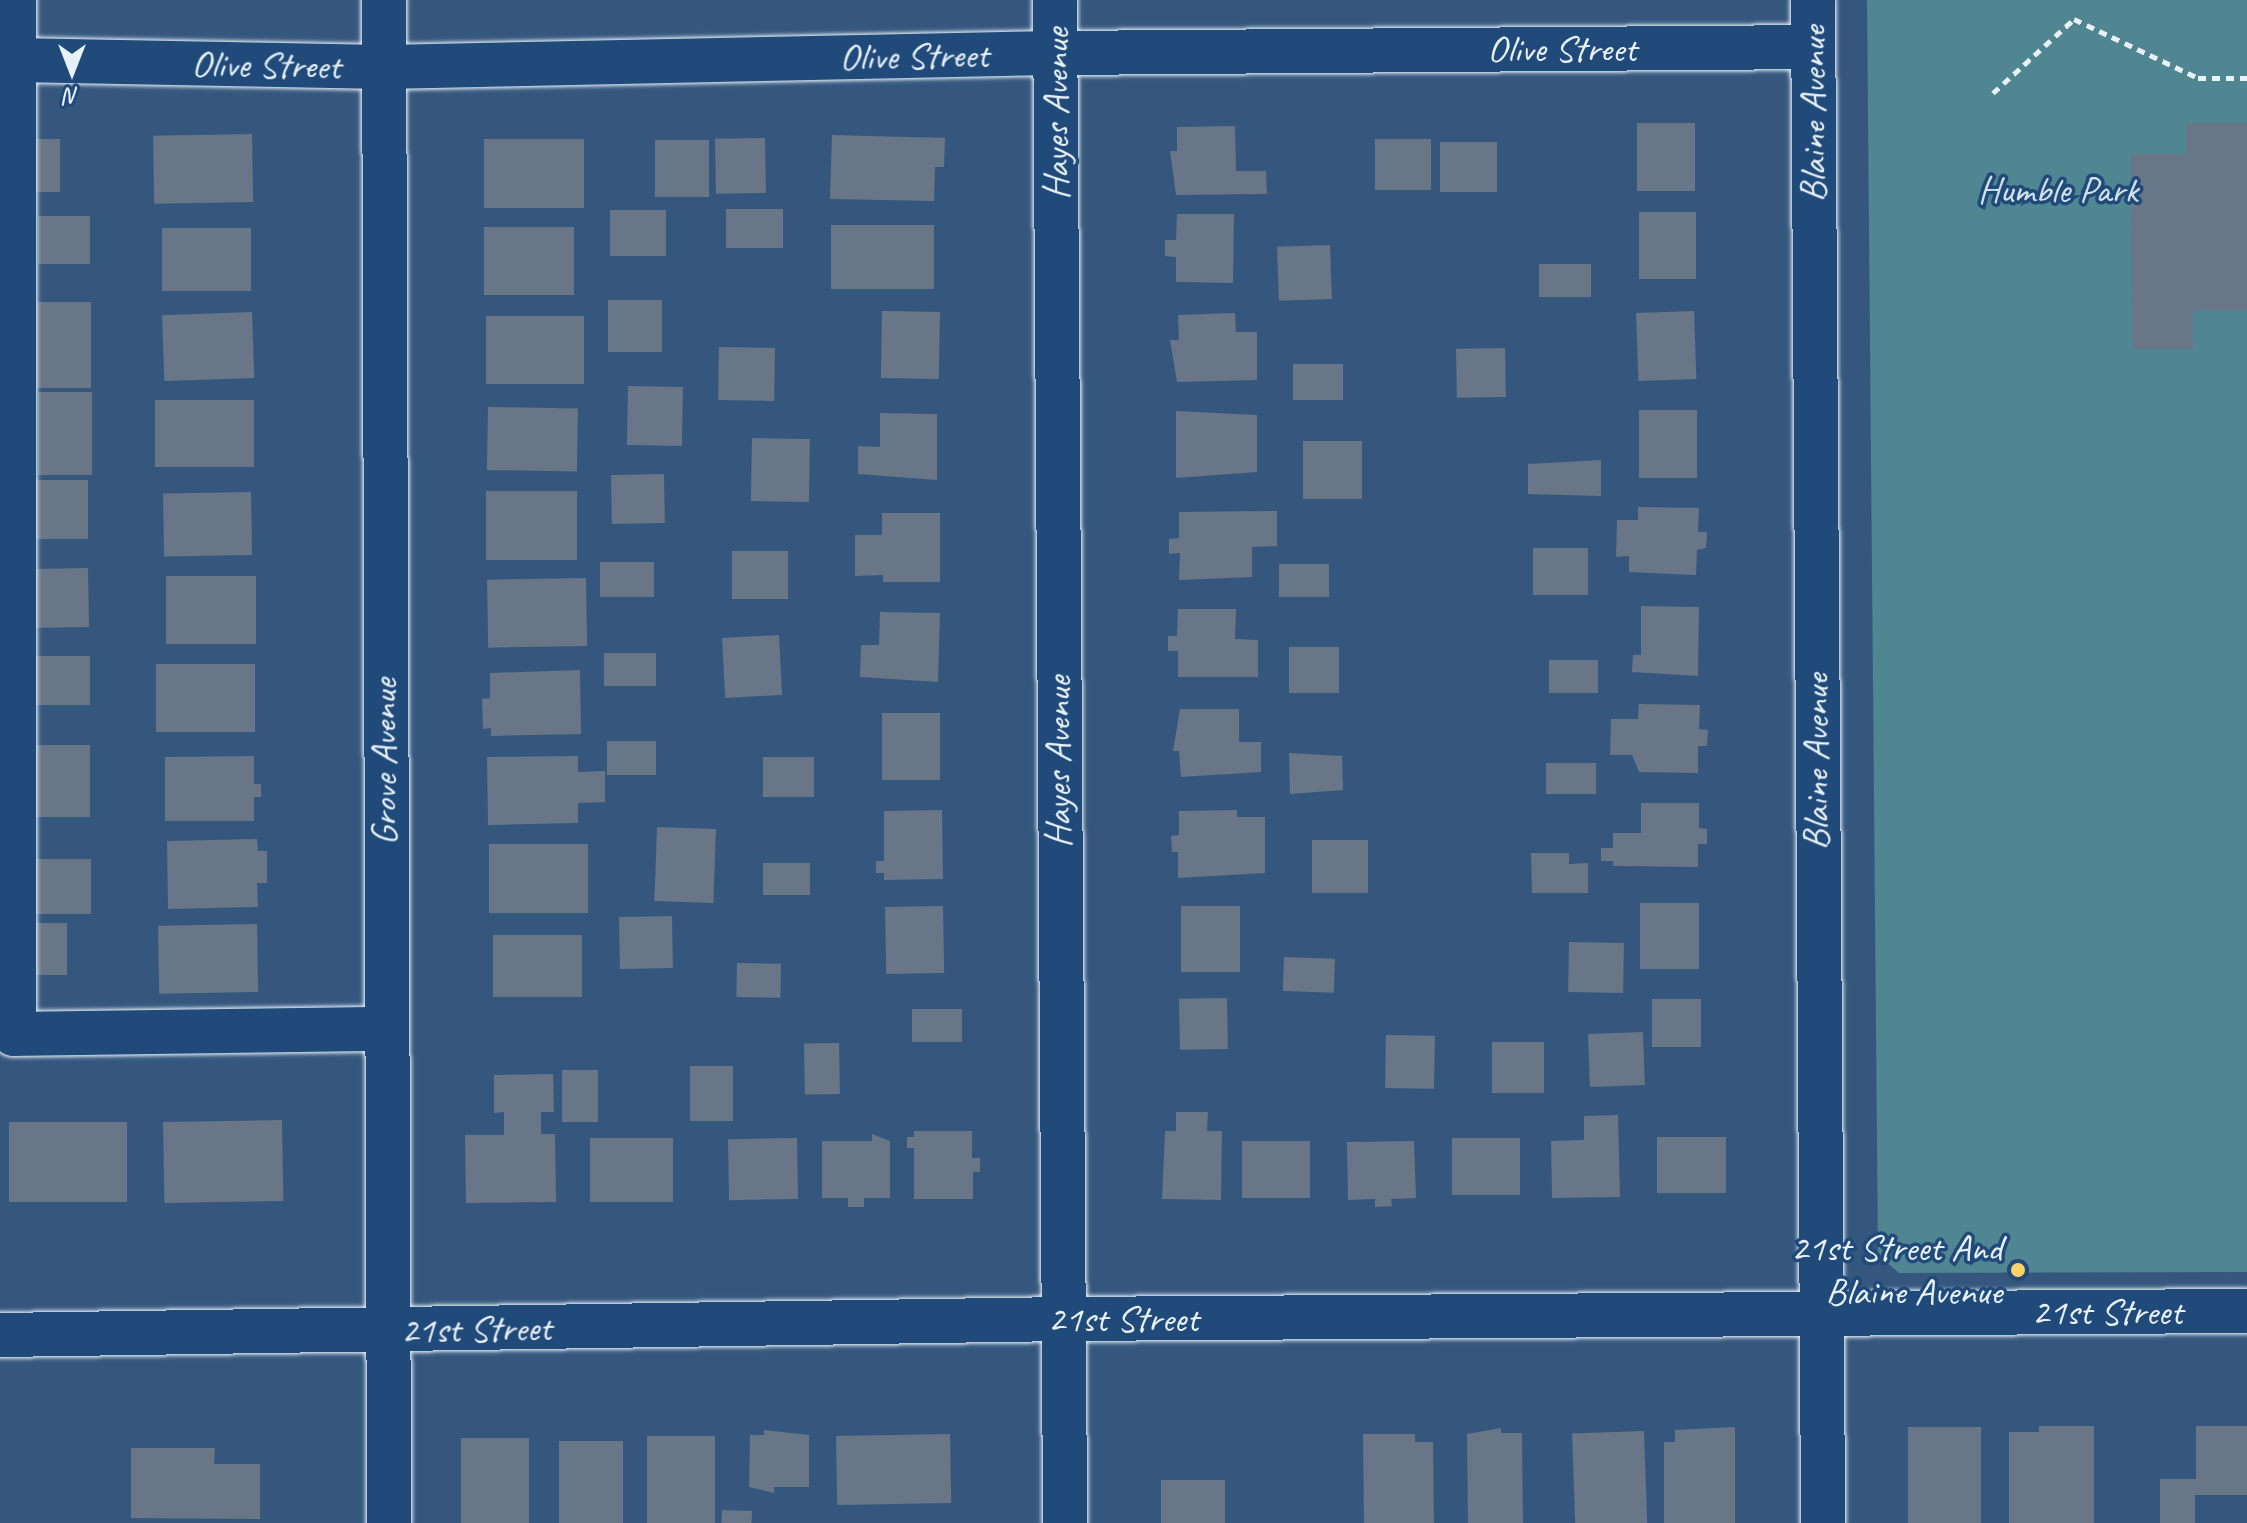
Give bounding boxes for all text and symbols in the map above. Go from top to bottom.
street label: Olive Street [1487,26,1637,72]
street label: Blaine Avenue [1790,26,1836,202]
street label: Hayes Avenue [1033,28,1079,200]
north arrow [32,32,112,112]
street label: Olive Street [839,32,989,80]
street label: Olive Street [191,41,341,89]
text: N [65,82,79,110]
park label: Humble Park [1977,167,2139,213]
street label: Blaine Avenue [1793,674,1839,850]
street label: Hayes Avenue [1035,676,1081,848]
street label: Grove Avenue [361,678,407,846]
place label: 21st Street And Blaine Avenue [1790,1225,2002,1314]
marker: 21st Street And Blaine Avenue [2009,1261,2027,1279]
street label: 21st Street [2031,1289,2183,1335]
street label: 21st Street [1047,1296,1199,1342]
street label: 21st Street [400,1305,552,1353]

